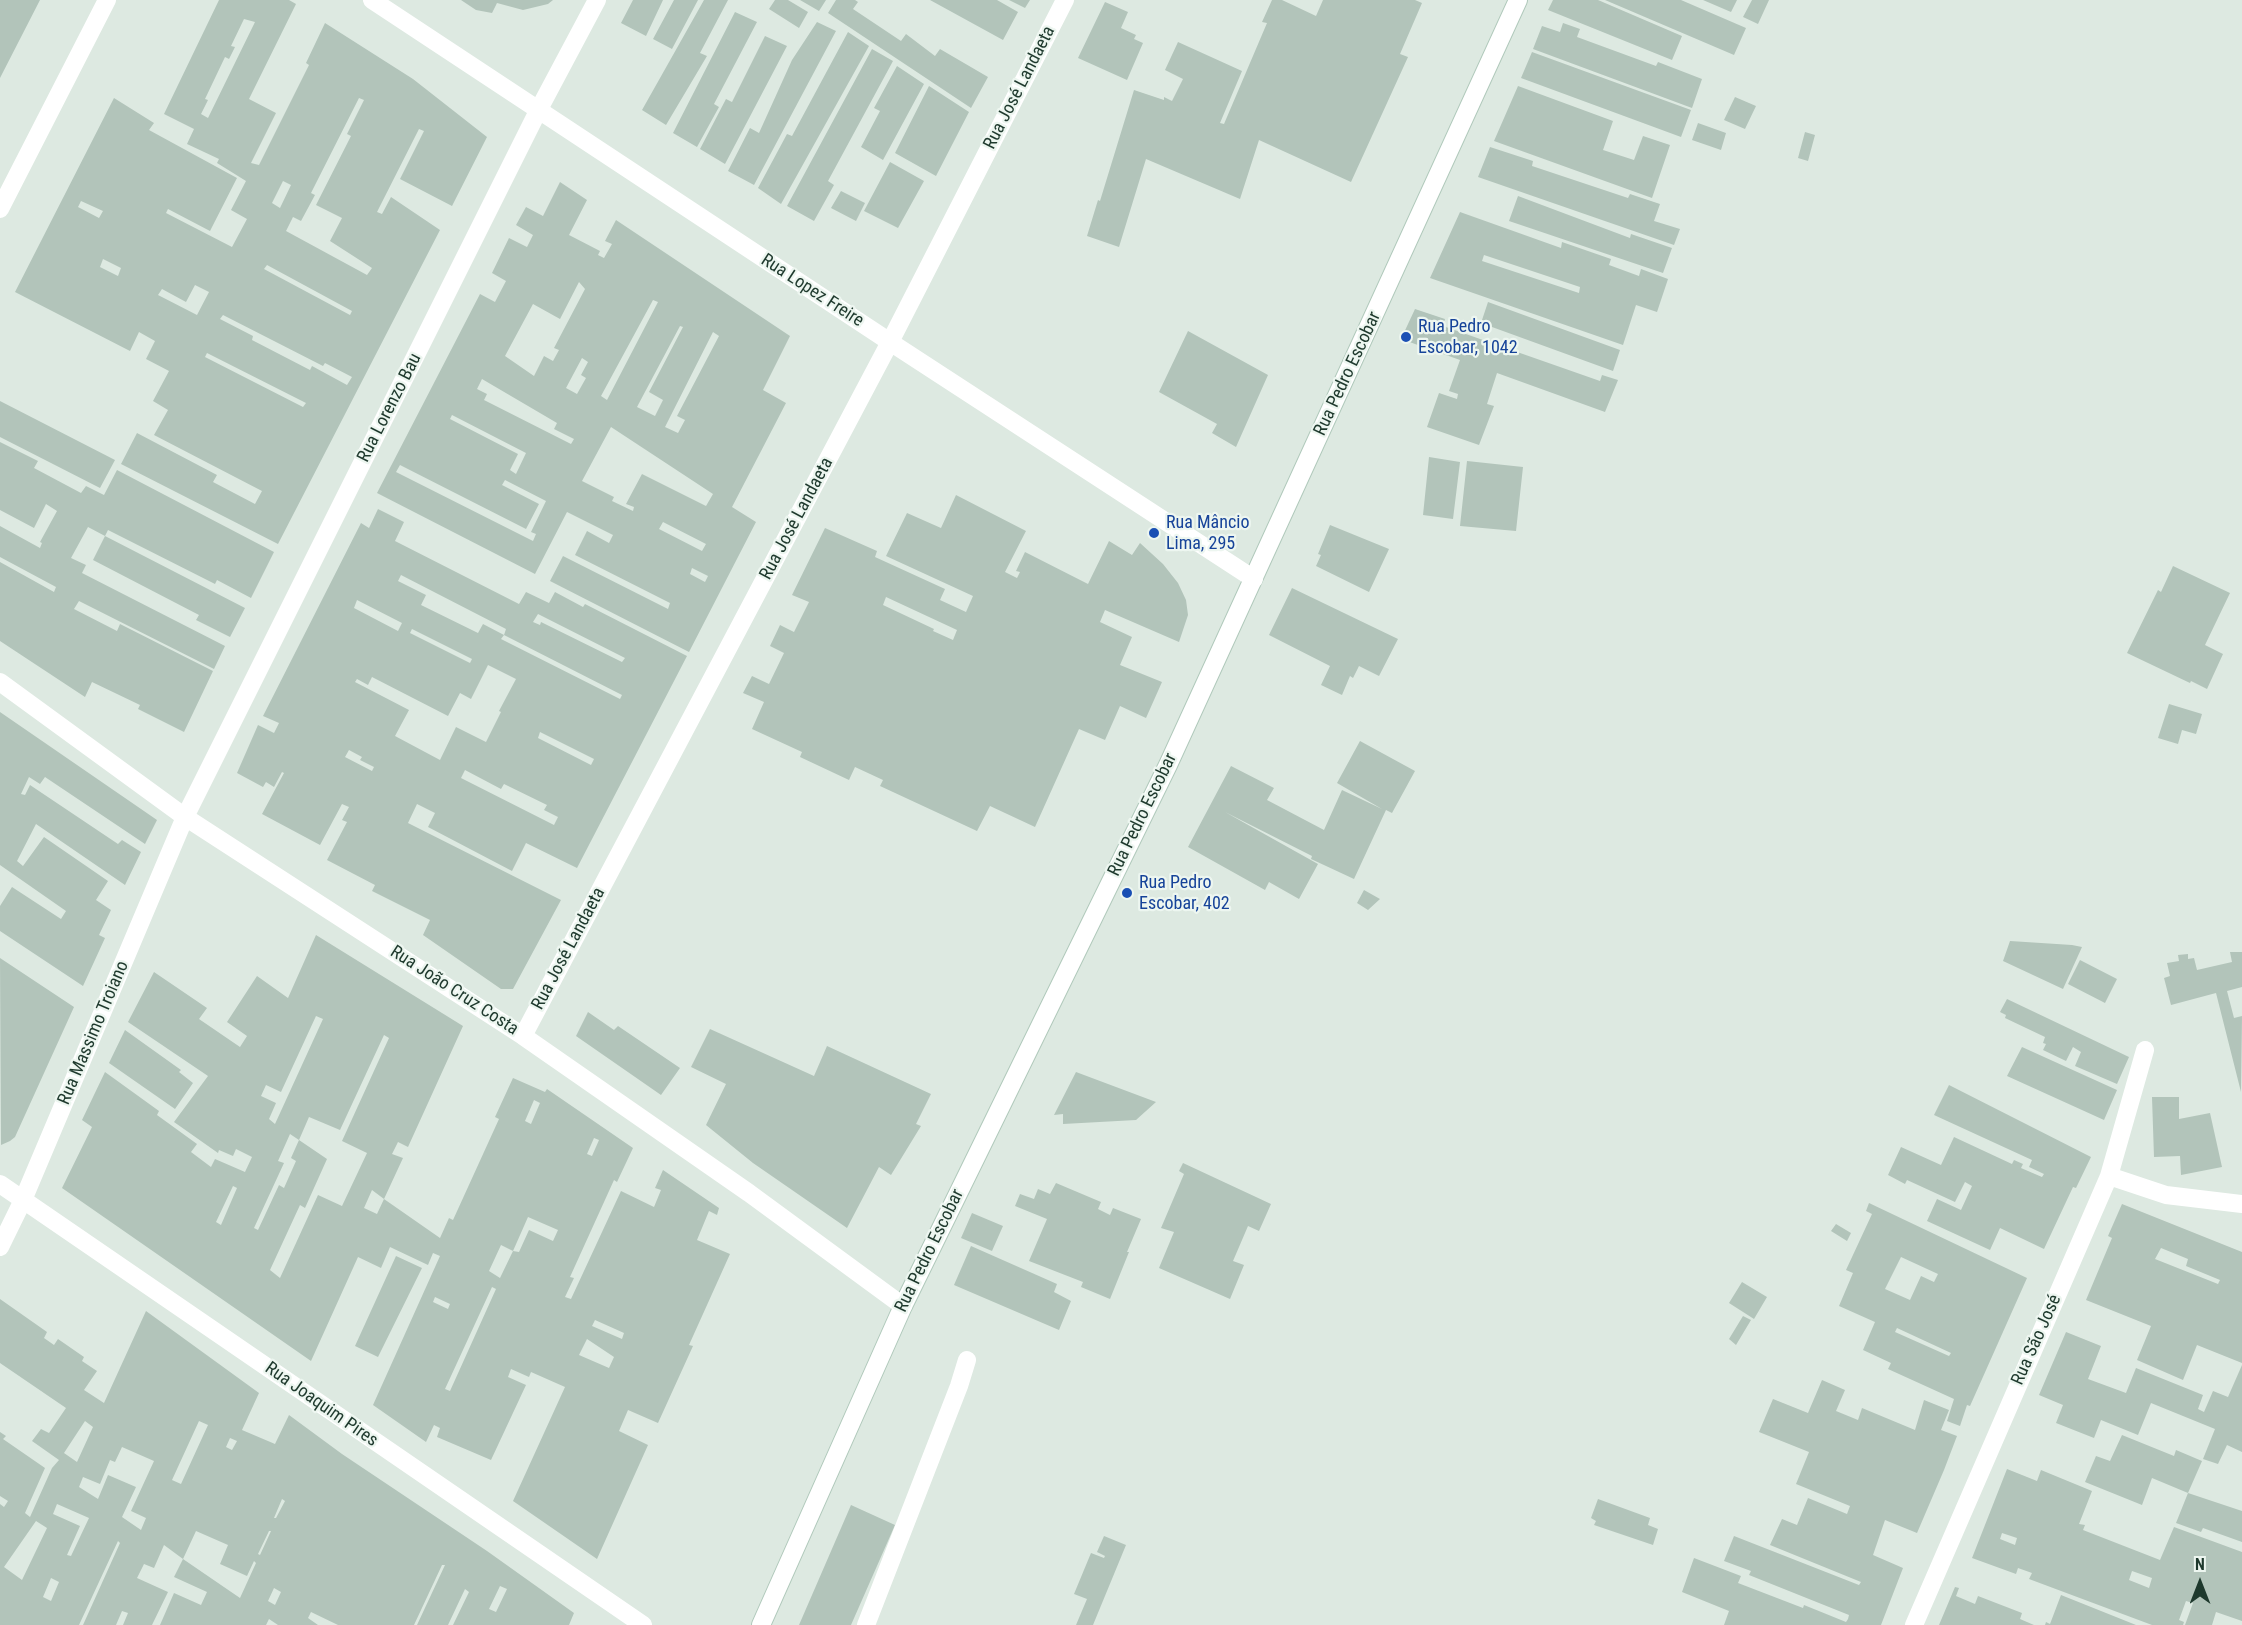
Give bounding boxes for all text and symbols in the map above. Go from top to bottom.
street label: Rua José Landaeta [980,23,1060,153]
street label: Rua Lopez Freire [757,250,867,332]
street label: Rua Pedro Escobar [1310,309,1386,439]
place label: Rua Pedro Escobar, 1042 [1418,316,1518,358]
marker: Rua Pedro Escobar, 1042 [1399,330,1413,344]
street label: Rua Lorenzo Bau [353,350,427,466]
street label: Rua José Landaeta [756,454,838,584]
place label: Rua Mâncio Lima, 295 [1166,512,1249,554]
marker: Rua Mâncio Lima, 295 [1147,526,1161,540]
street label: Rua Pedro Escobar [1104,750,1182,880]
place label: Rua Pedro Escobar, 402 [1139,872,1230,914]
street label: Rua José Landaeta [528,884,610,1014]
marker: Rua Pedro Escobar, 402 [1120,886,1134,900]
street label: Rua João Cruz Costa [386,942,522,1040]
street label: Rua Massimo Troiano [54,958,134,1108]
street label: Rua Pedro Escobar [891,1186,969,1316]
street label: Rua São José [2008,1292,2066,1388]
street label: Rua Joaquim Pires [260,1358,382,1452]
north arrow [2170,1553,2230,1613]
text: N [2195,1555,2205,1574]

